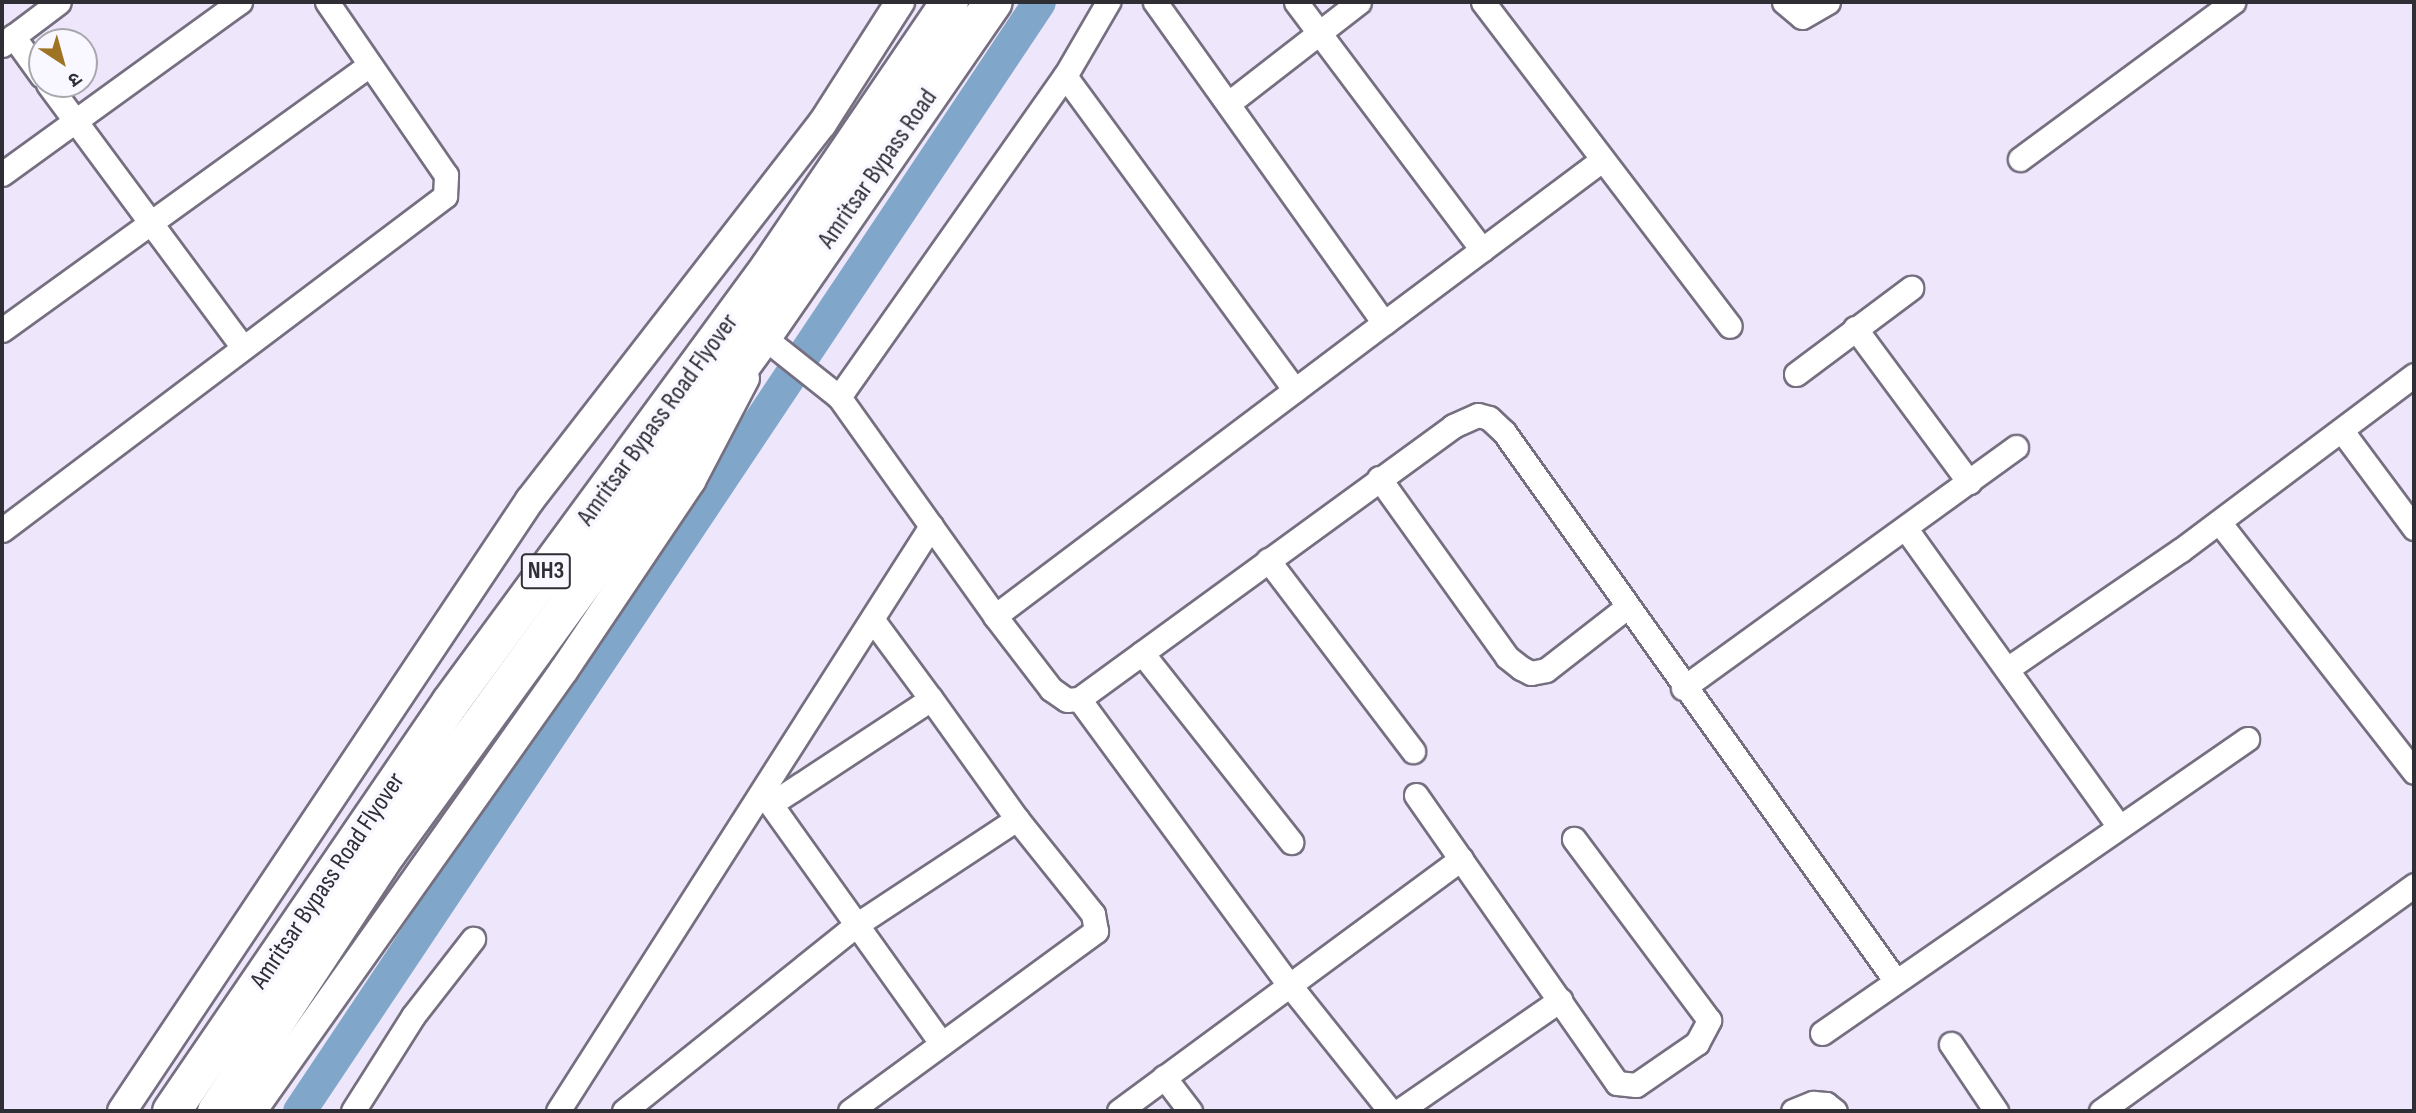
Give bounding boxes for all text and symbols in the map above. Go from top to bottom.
north arrow [28,28,98,98]
text: उ [63,66,86,91]
street label: Amritsar Bypass Road [812,83,944,255]
street label: Amritsar Bypass Road Flyover [571,308,745,532]
road number: NH3 [520,550,572,592]
street label: Amritsar Bypass Road Flyover [244,767,412,995]

